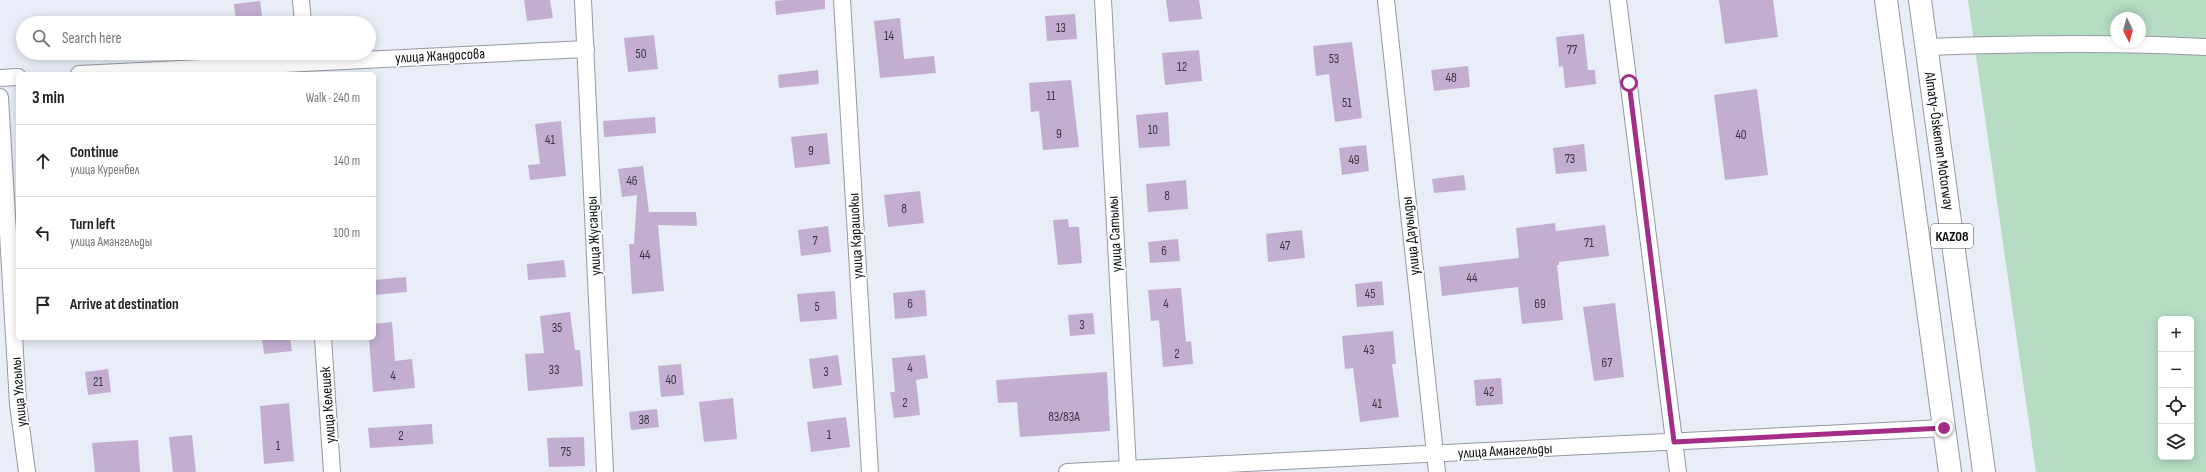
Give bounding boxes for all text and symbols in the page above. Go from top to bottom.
north arrow [2110,12,2146,48]
search box [16,16,376,60]
house number: 13 [1056,20,1066,36]
icon: search [30,27,52,49]
house number: 14 [884,28,895,44]
text: Search here [62,29,122,48]
house number: 77 [1567,42,1578,58]
street label: улица Жандосова [395,44,486,68]
house number: 50 [635,46,647,62]
house number: 53 [1329,51,1339,67]
house number: 12 [1177,59,1187,75]
house number: 48 [1445,70,1457,86]
street label: Almaty-Öskemen Motorway [1920,70,1958,212]
route start [1620,74,1638,92]
text: 3 min [32,88,65,108]
house number: 11 [1046,88,1056,104]
text: Walk · 240 m [306,90,360,106]
house number: 51 [1342,95,1352,111]
house number: 10 [1148,122,1158,138]
house number: 9 [1056,126,1062,142]
house number: 40 [1735,127,1747,143]
house number: 41 [545,132,555,148]
text: Continue [70,143,119,162]
house number: 9 [808,143,814,159]
icon: ahead [32,150,54,172]
house number: 73 [1565,151,1575,167]
house number: 49 [1348,152,1360,168]
text: 140 m [334,153,360,169]
text: улица Куренбел [70,162,139,178]
house number: 46 [626,173,638,189]
house number: 8 [1164,188,1170,204]
street label: улица Карашокы [844,193,868,279]
street label: улица Сатылы [1104,195,1126,273]
street label: улица Жусанды [582,196,606,276]
street label: улица Дауылды [1397,196,1425,276]
house number: 8 [901,201,907,217]
text: Turn left [70,215,115,234]
icon: left [32,222,54,244]
road number: KAZ08 [1931,224,1973,248]
text: 100 m [333,225,360,241]
house number: 7 [812,233,818,249]
text: улица Амангельды [70,234,152,250]
house number: 71 [1584,235,1594,251]
house number: 47 [1280,238,1291,254]
house number: 6 [1161,243,1167,259]
house number: 44 [640,247,651,263]
house number: 44 [1467,270,1478,286]
house number: 45 [1365,286,1375,302]
icon: arrive [32,294,54,316]
text: Arrive at destination [70,295,179,314]
house number: 6 [907,296,913,312]
house number: 4 [1163,296,1169,312]
house number: 69 [1534,296,1546,312]
house number: 5 [814,299,820,315]
map controls [2158,316,2194,460]
button: + [2158,316,2194,352]
house number: 3 [1079,317,1085,333]
house number: 35 [552,320,562,336]
house number: 43 [1364,342,1374,358]
house number: 2 [1174,346,1180,362]
button: − [2158,352,2194,388]
house number: 67 [1602,355,1613,371]
street label: улица Улгылы [6,356,32,428]
house number: 4 [907,360,913,376]
house number: 33 [549,362,559,378]
house number: 3 [823,364,829,380]
street label: улица Келешек [316,366,340,444]
house number: 4 [390,368,396,384]
house number: 40 [665,372,677,388]
house number: 21 [93,374,103,390]
house number: 42 [1484,384,1494,400]
button: locate [2158,388,2194,424]
house number: 2 [902,395,908,411]
house number: 41 [1372,396,1382,412]
house number: 83/83A [1048,409,1080,425]
house number: 38 [638,412,650,428]
route end [1935,419,1953,437]
button: layers [2158,424,2194,460]
house number: 1 [827,427,832,443]
house number: 2 [398,428,404,444]
house number: 1 [276,438,281,454]
street label: улица Амангельды [1457,439,1553,463]
house number: 75 [561,444,571,460]

